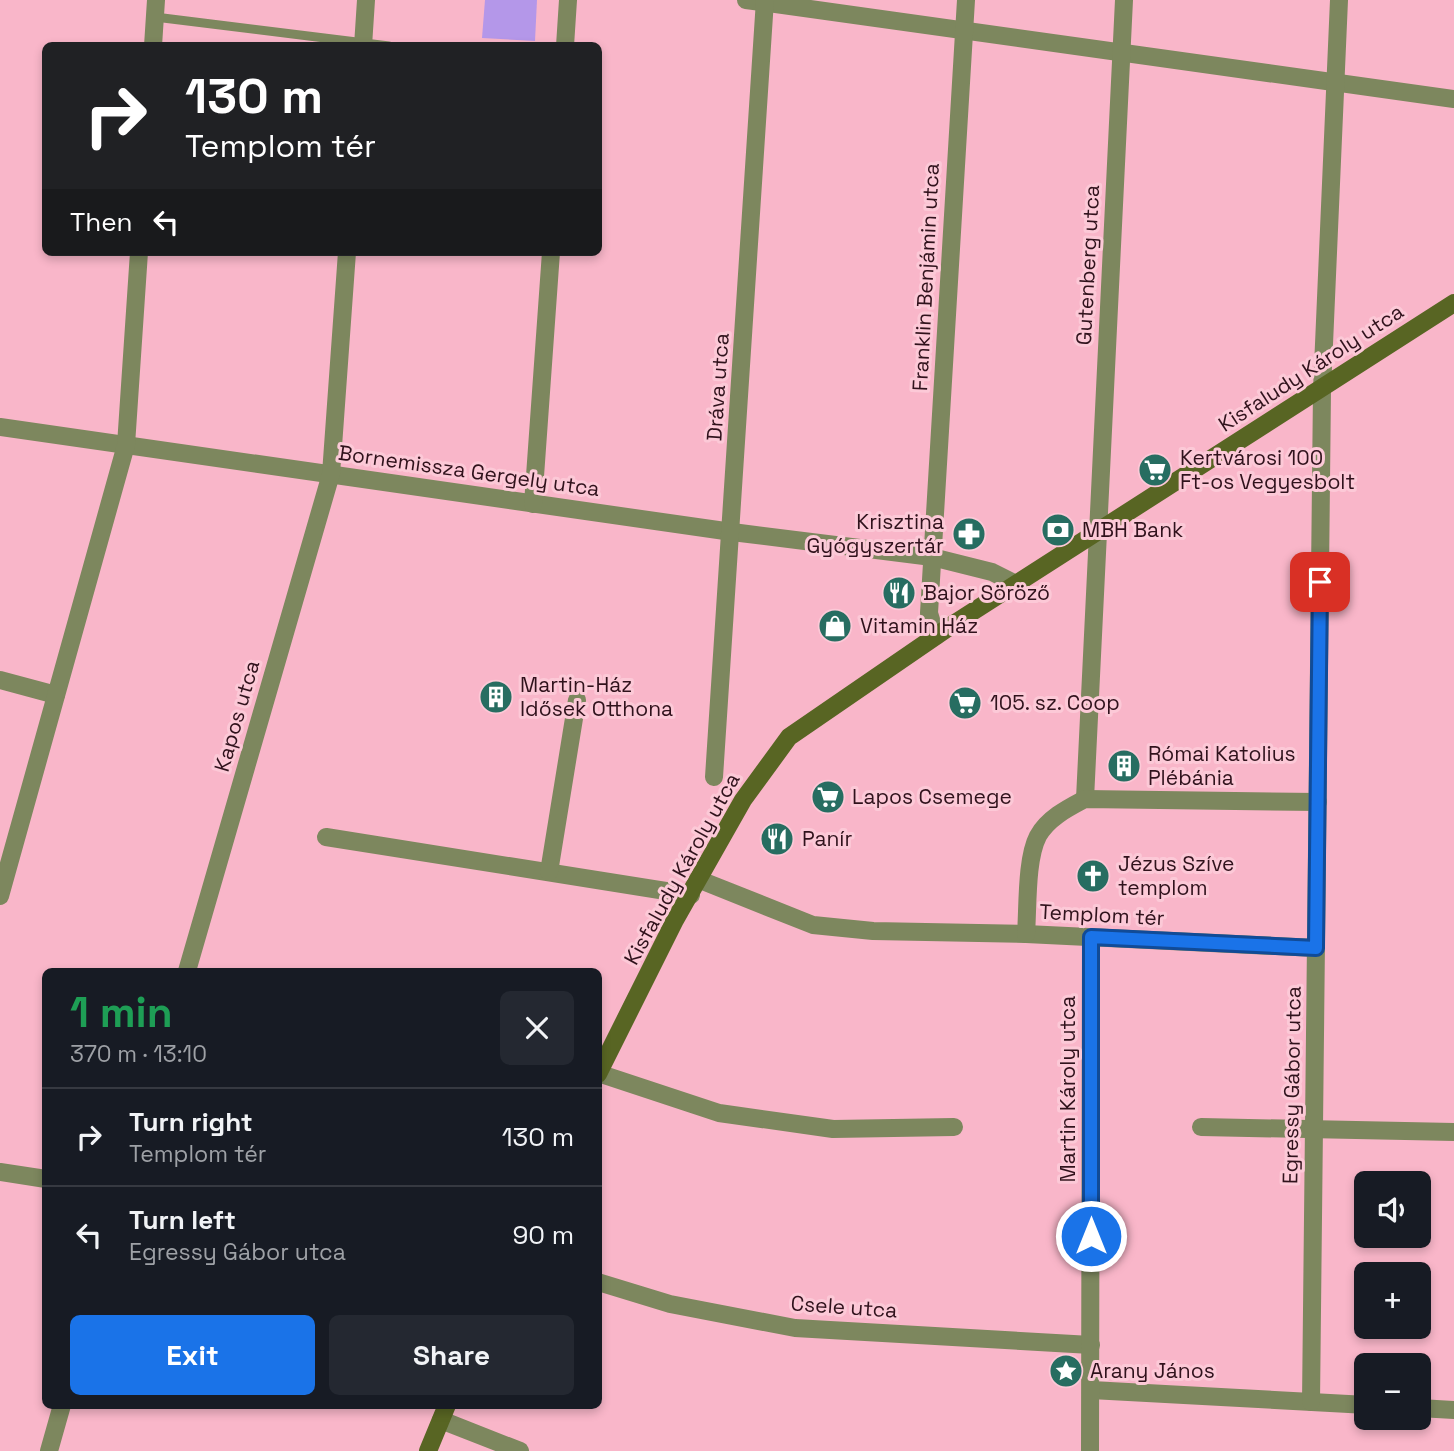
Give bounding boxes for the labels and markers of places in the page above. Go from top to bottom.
place label: Kertvárosi 100 Ft-os Vegyesbolt [1180,444,1355,495]
supermarket icon: Kertvárosi 100 Ft-os Vegyesbolt [1136,451,1174,489]
place label: Krisztina Gyógyszertár [806,508,944,559]
bank icon: MBH Bank [1039,511,1077,549]
pharmacy icon: Krisztina Gyógyszertár [950,515,988,553]
place label: MBH Bank [1082,516,1183,543]
pin [1290,552,1350,612]
restaurant icon: Bajor Söröző [880,574,918,612]
place label: Bajor Söröző [923,579,1050,606]
shop icon: Vitamin Ház [816,607,854,645]
place label: Vitamin Ház [860,612,978,639]
place label: Martin-Ház Idősek Otthona [520,671,673,722]
building icon: Martin-Ház Idősek Otthona [477,678,515,716]
supermarket icon: 105. sz. Coop [946,684,984,722]
place label: 105. sz. Coop [990,689,1120,716]
place label: Római Katolius Plébánia [1148,740,1296,791]
building icon: Római Katolius Plébánia [1105,747,1143,785]
supermarket icon: Lapos Csemege [809,778,847,816]
place label: Lapos Csemege [852,783,1012,810]
restaurant icon: Panír [758,820,796,858]
place label: Panír [802,825,852,852]
place label: Jézus Szíve templom [1118,850,1235,901]
church icon: Jézus Szíve templom [1074,857,1112,895]
place icon: Arany János [1047,1352,1085,1390]
place label: Arany János [1090,1357,1215,1384]

